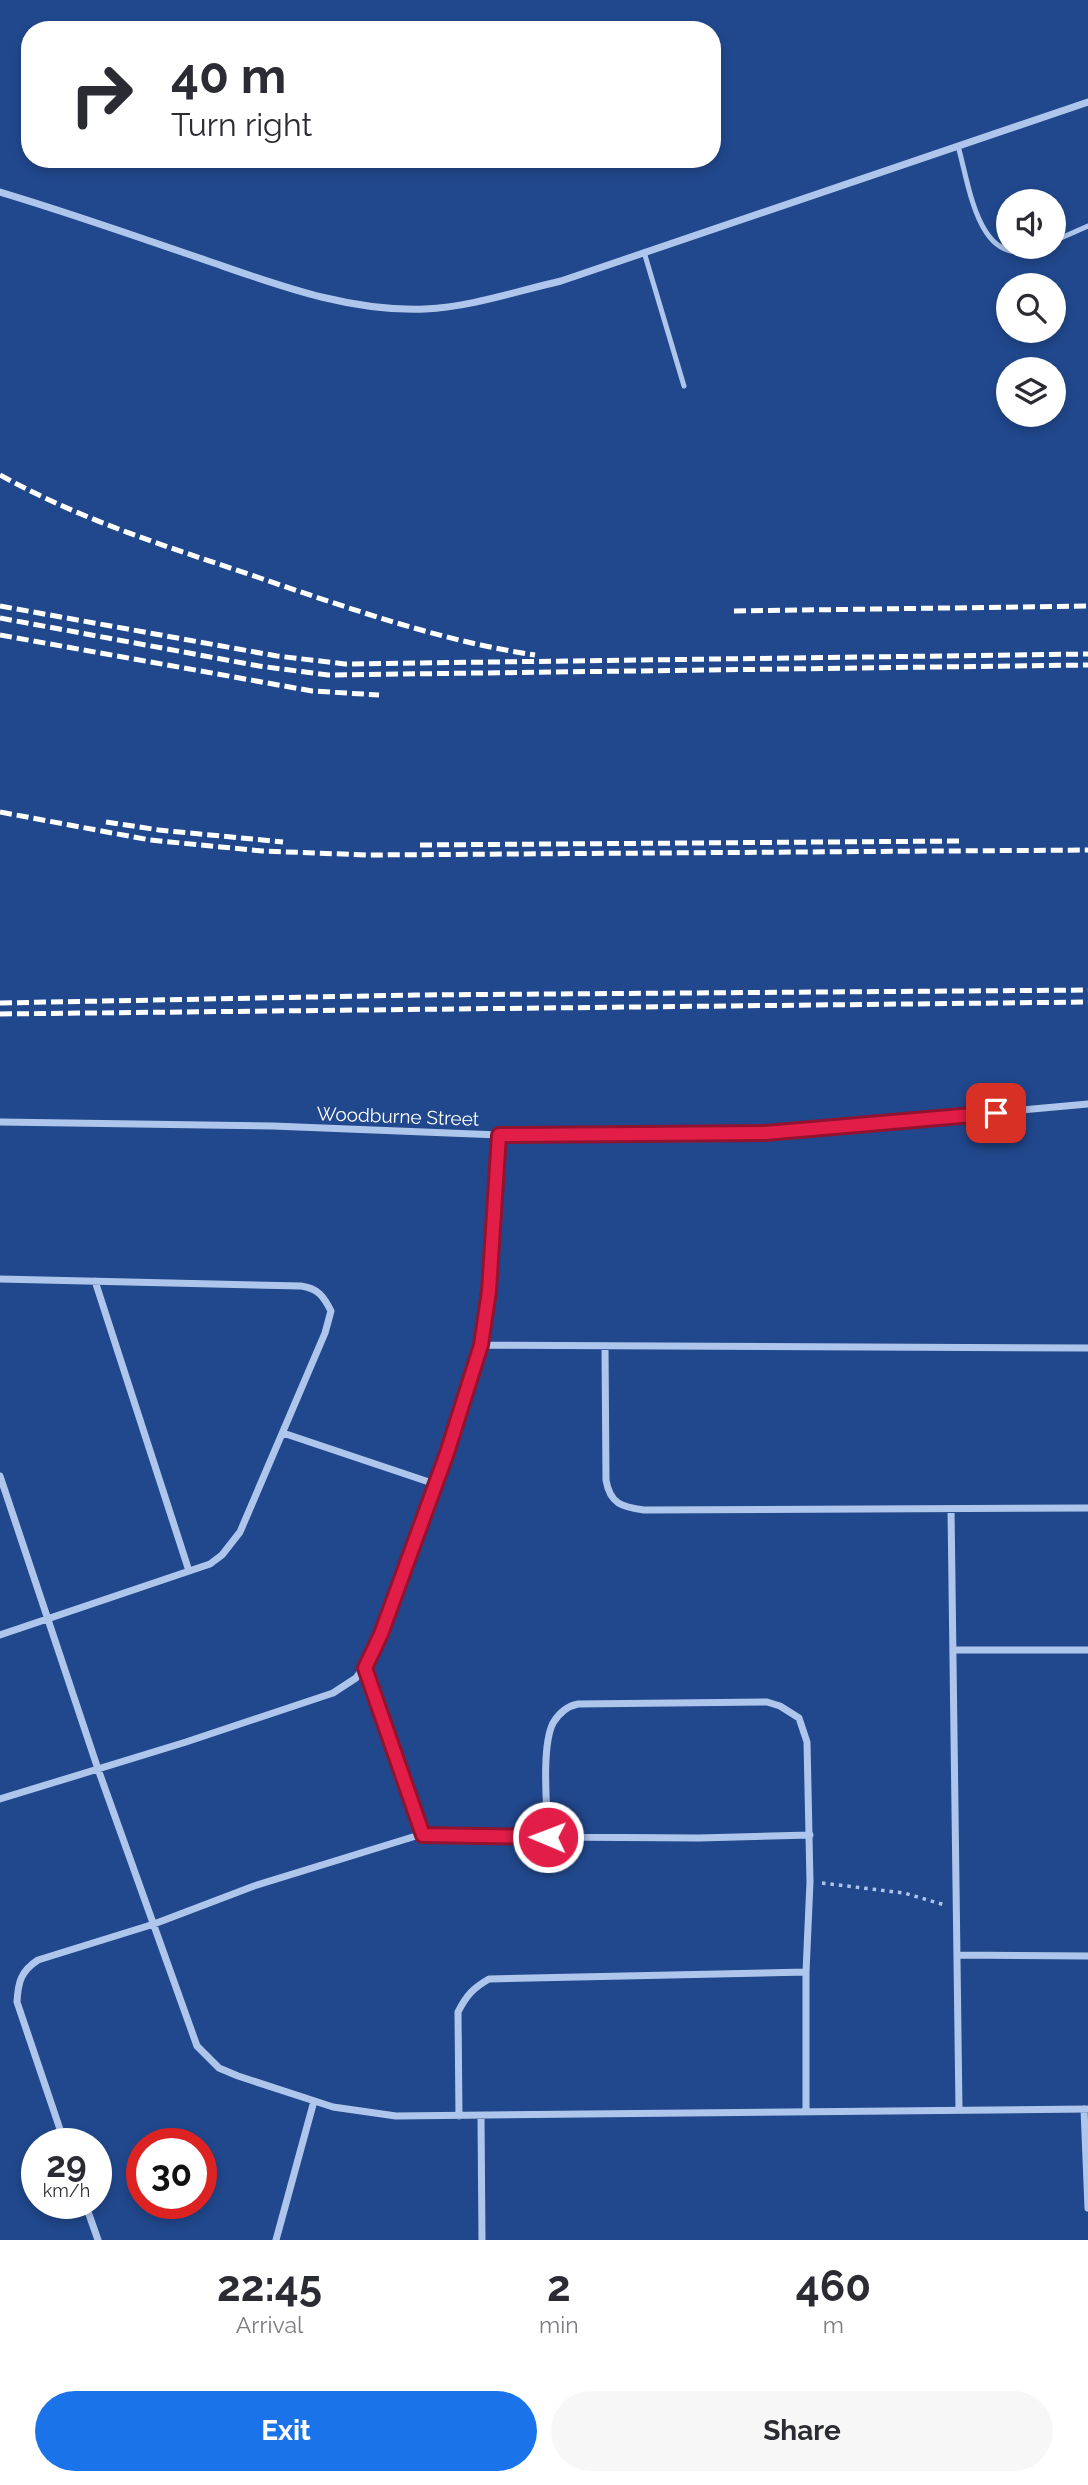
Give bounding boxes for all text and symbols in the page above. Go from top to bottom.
text: 40 m [171,47,286,104]
icon: right [56,49,147,140]
text: Turn right [171,106,312,143]
map controls [996,189,1066,427]
button: sound [996,189,1066,259]
button: search [996,273,1066,343]
button: layers [996,357,1066,427]
pin [966,1083,1026,1143]
icon: arrive [977,1094,1015,1132]
street label: Woodburne Street [316,1102,480,1130]
position arrow [511,1800,585,1874]
speed limit sign: 30 [126,2128,217,2219]
text: 29 [46,2144,87,2185]
text: km/h [43,2180,90,2201]
text: 22:45 [217,2262,322,2311]
text: 2 [547,2262,571,2311]
text: 460 [796,2262,871,2311]
text: Arrival [236,2311,303,2338]
text: min [539,2311,579,2338]
text: m [823,2311,844,2338]
button: Exit [35,2391,537,2471]
button: Share [551,2391,1053,2471]

